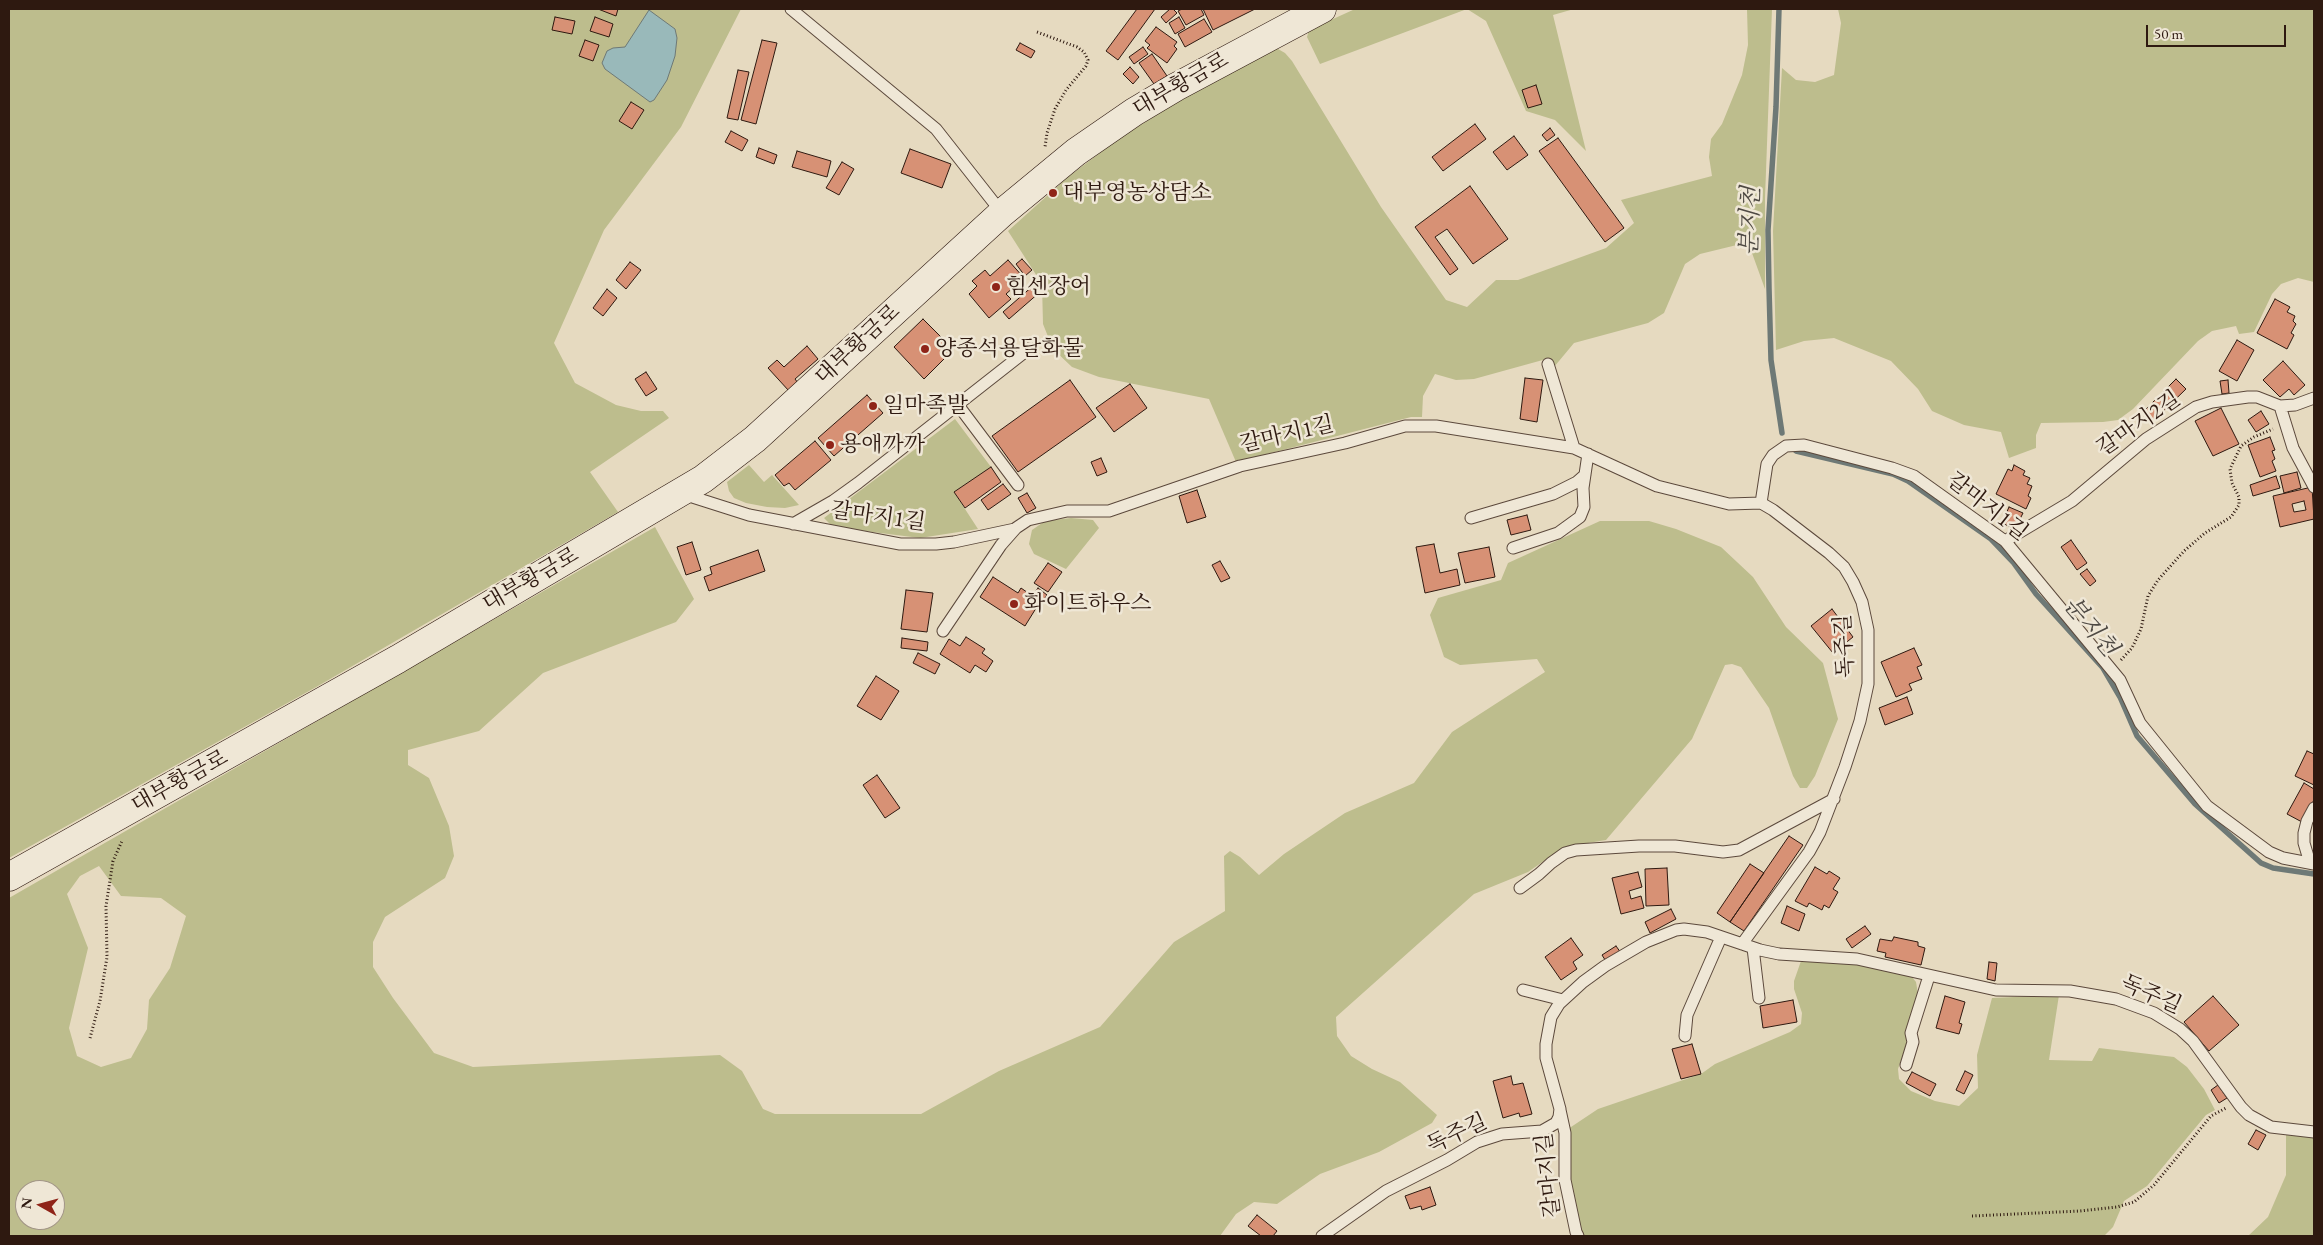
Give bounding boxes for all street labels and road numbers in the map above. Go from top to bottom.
street label: 대부황금로 [1128,47,1234,123]
street label: 대부황금로 [810,299,906,391]
street label: 갈마지2길 [2092,386,2186,462]
street label: 갈마지1길 [1237,411,1337,459]
street label: 갈마지1길 [1941,467,2033,547]
street label: 갈마지1길 [829,497,927,537]
street label: 대부황금로 [478,542,584,618]
street label: 독주길 [1830,613,1860,679]
street label: 대부황금로 [127,745,233,819]
street label: 독주길 [2117,970,2185,1020]
street label: 독주길 [1423,1109,1491,1159]
street label: 갈마지길 [1531,1131,1567,1219]

